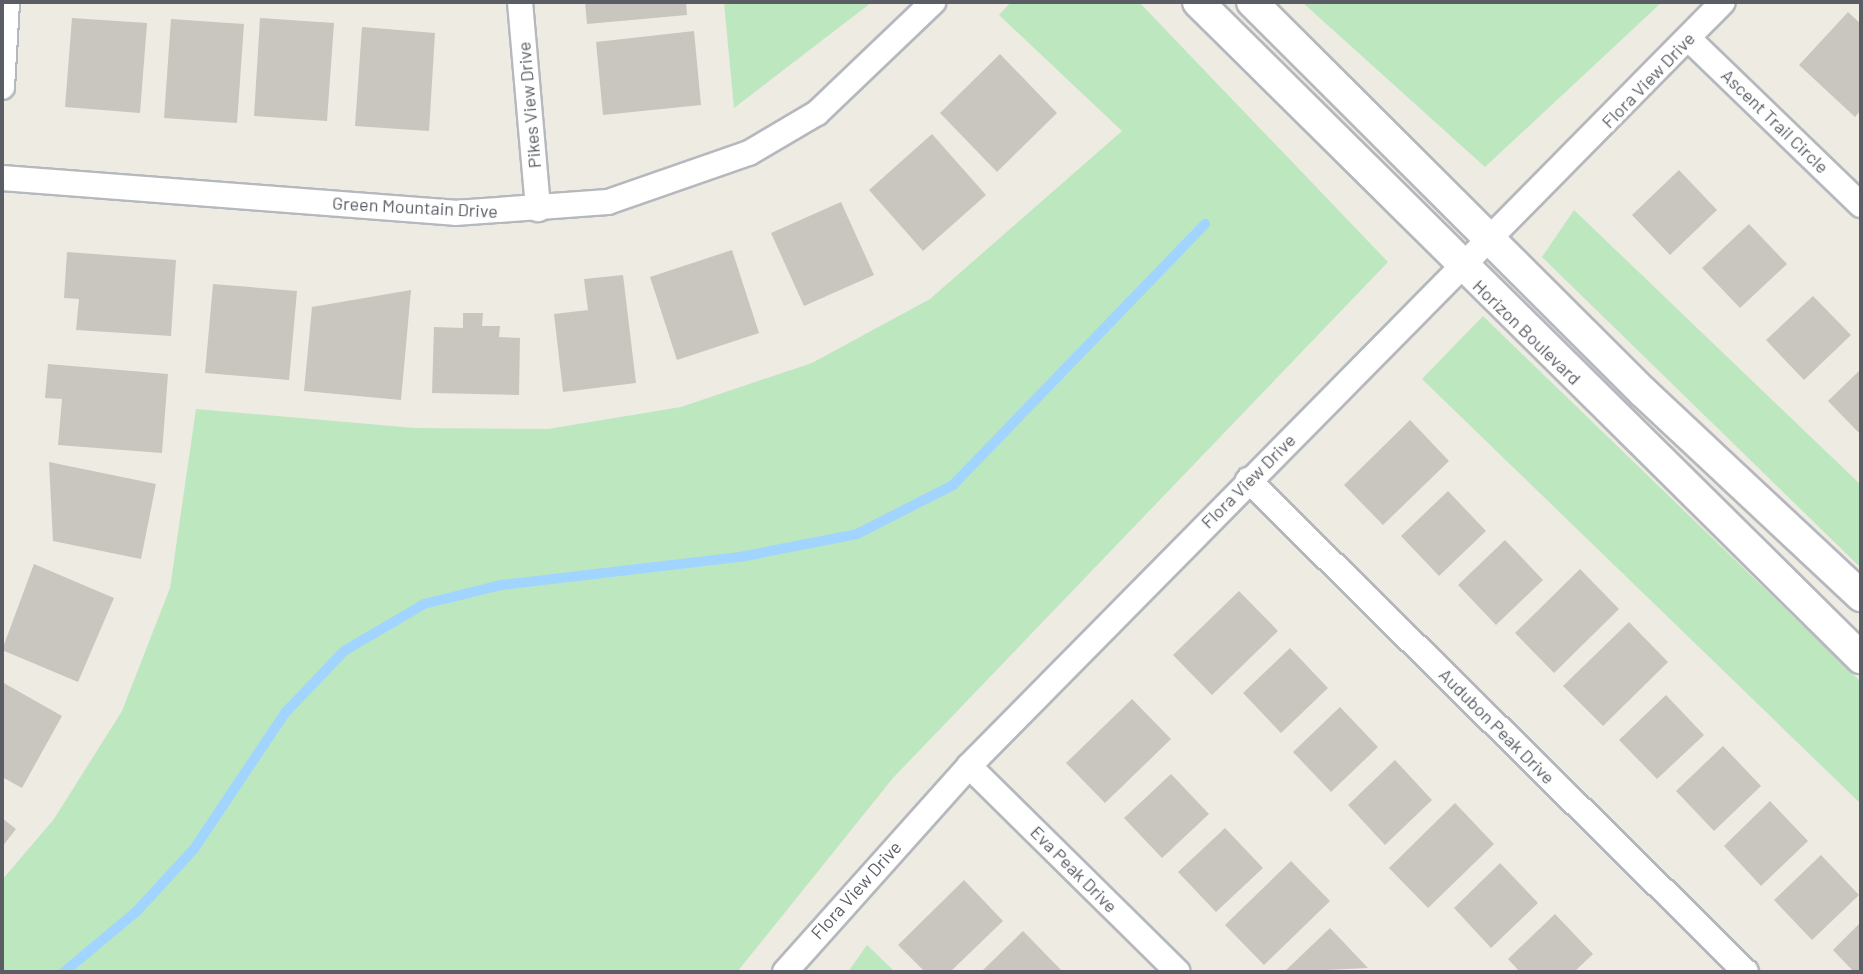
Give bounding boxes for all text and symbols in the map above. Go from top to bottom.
street label: Flora View Drive [1597,28,1699,132]
street label: Pikes View Drive [513,41,545,169]
street label: Ascent Trail Circle [1717,64,1833,178]
street label: Green Mountain Drive [332,192,498,222]
street label: Horizon Boulevard [1468,275,1586,389]
street label: Flora View Drive [1196,429,1300,533]
street label: Audubon Peak Drive [1435,664,1559,788]
street label: Eva Peak Drive [1026,821,1122,917]
street label: Flora View Drive [806,836,906,944]

